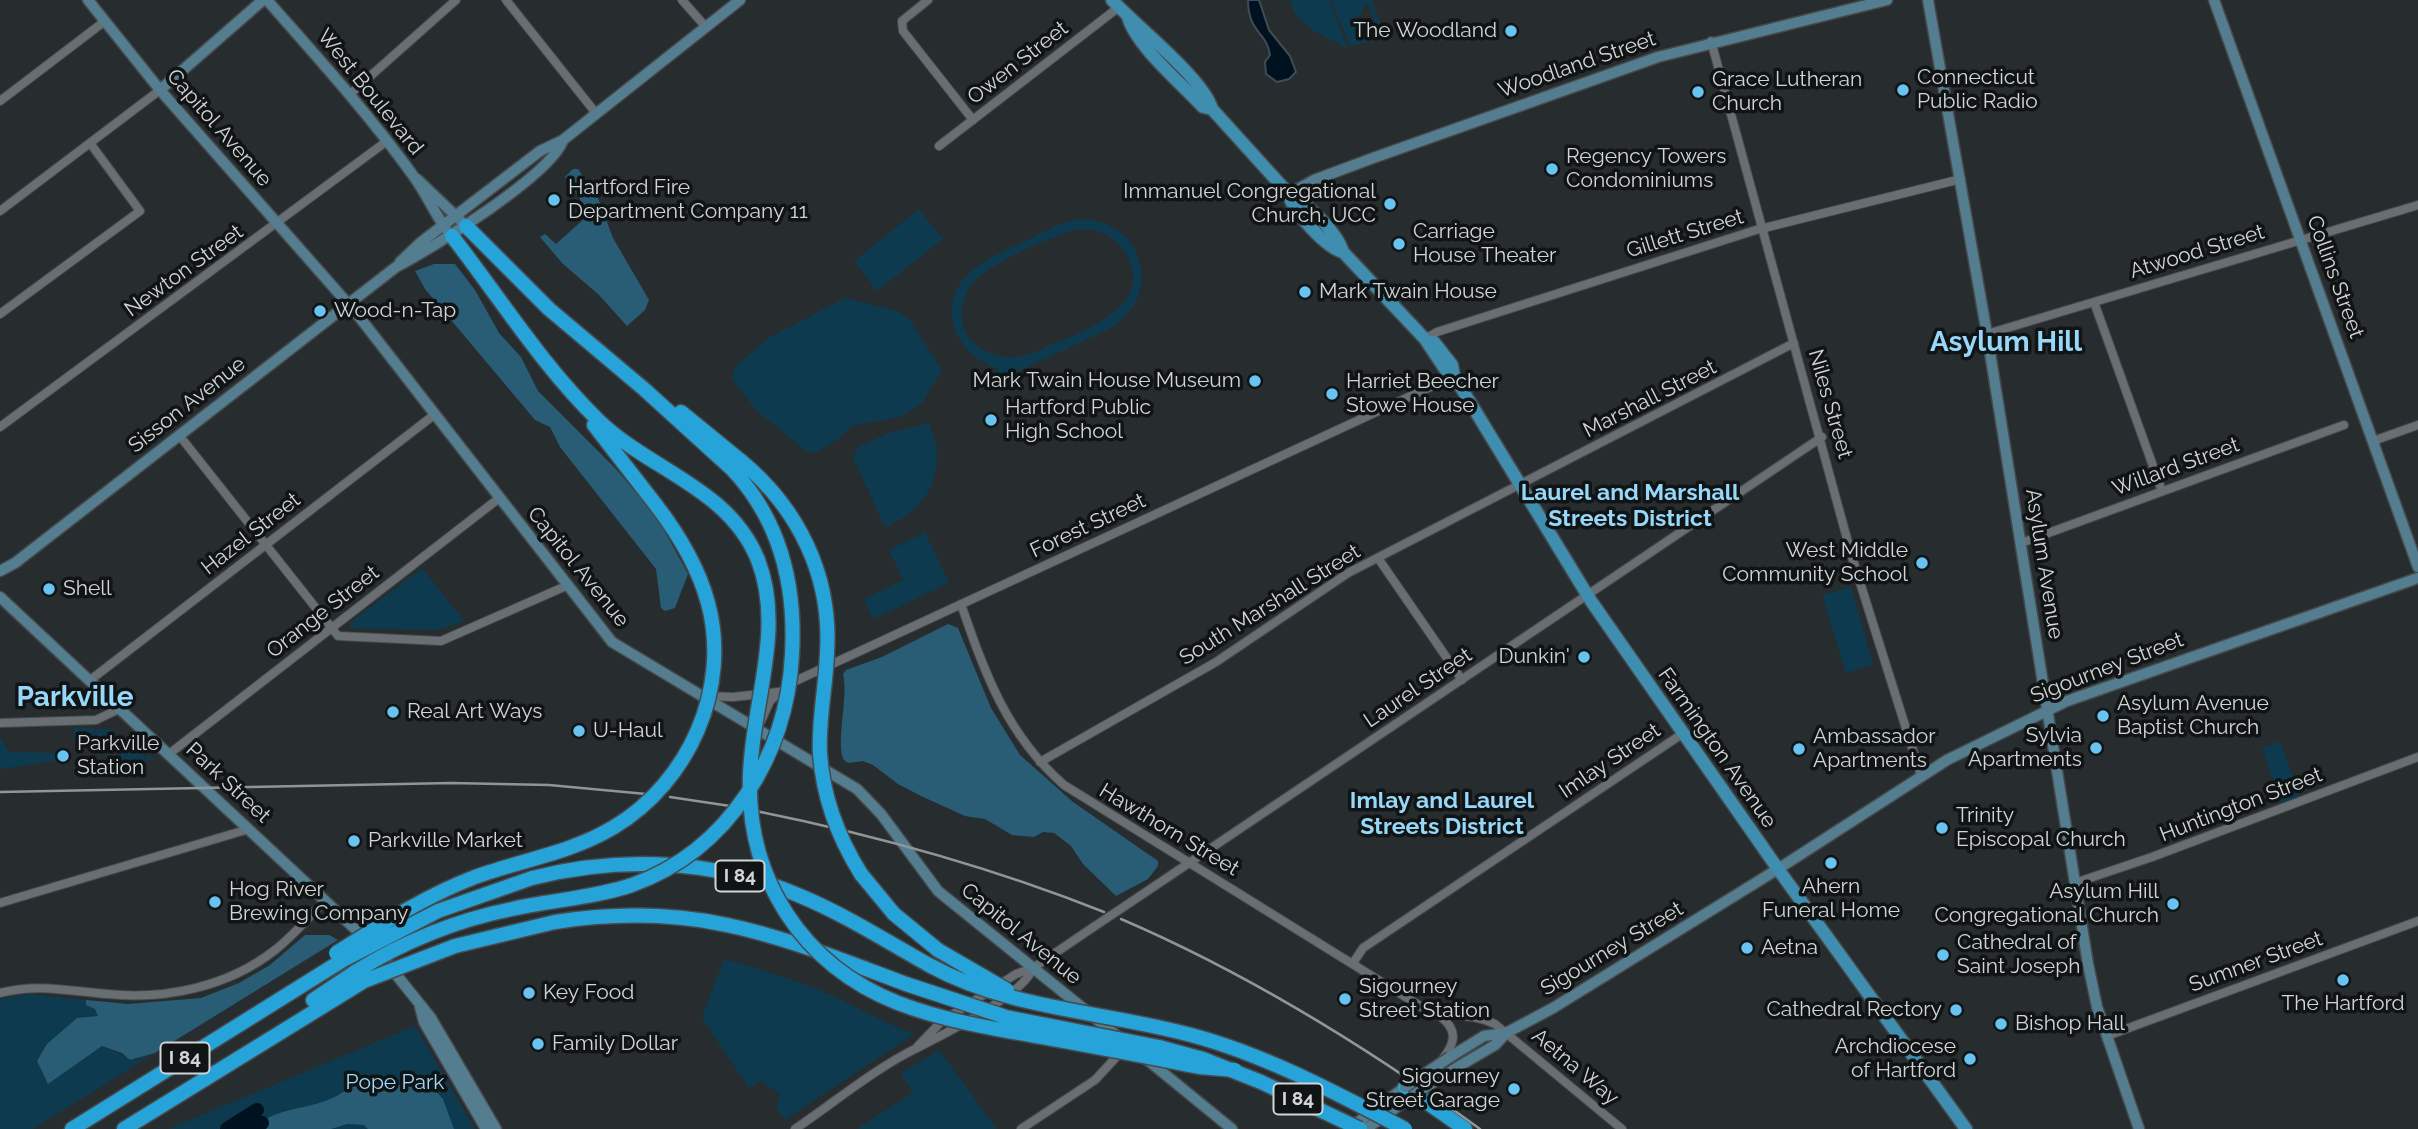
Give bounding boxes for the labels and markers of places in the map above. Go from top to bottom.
place label: The Woodland [1353,18,1497,44]
marker: The Woodland [1503,23,1519,39]
place label: Connecticut Public Radio [1917,65,2038,115]
place label: Grace Lutheran Church [1712,67,1862,117]
marker: Connecticut Public Radio [1895,82,1911,98]
marker: Grace Lutheran Church [1690,84,1706,100]
place label: Regency Towers Condominiums [1566,144,1726,194]
marker: Regency Towers Condominiums [1544,161,1560,177]
place label: Hartford Fire Department Company 11 [568,175,808,225]
place label: Immanuel Congregational Church, UCC [1123,179,1376,229]
marker: Hartford Fire Department Company 11 [546,192,562,208]
marker: Immanuel Congregational Church, UCC [1382,196,1398,212]
place label: Carriage House Theater [1413,219,1556,269]
marker: Carriage House Theater [1391,236,1407,252]
place label: Mark Twain House [1319,279,1497,305]
marker: Mark Twain House [1297,284,1313,300]
place label: Wood-n-Tap [334,298,456,324]
marker: Wood-n-Tap [312,303,328,319]
place label: Mark Twain House Museum [973,368,1241,394]
place label: Harriet Beecher Stowe House [1346,369,1499,419]
marker: Mark Twain House Museum [1247,373,1263,389]
marker: Harriet Beecher Stowe House [1324,386,1340,402]
place label: Hartford Public High School [1005,395,1151,445]
marker: Hartford Public High School [983,412,999,428]
place label: West Middle Community School [1722,538,1908,588]
marker: West Middle Community School [1914,555,1930,571]
place label: Shell [63,576,112,602]
marker: Shell [41,581,57,597]
place label: Dunkin' [1498,644,1570,670]
marker: Dunkin' [1576,649,1592,665]
place label: Asylum Avenue Baptist Church [2117,691,2269,741]
place label: Real Art Ways [407,699,542,725]
marker: Real Art Ways [385,704,401,720]
marker: Asylum Avenue Baptist Church [2095,708,2111,724]
place label: U-Haul [593,718,663,744]
marker: U-Haul [571,723,587,739]
place label: Sylvia Apartments [1968,723,2082,773]
place label: Ambassador Apartments [1813,724,1936,774]
place label: Parkville Station [77,731,159,781]
marker: Sylvia Apartments [2088,740,2104,756]
marker: Ambassador Apartments [1791,741,1807,757]
marker: Parkville Station [55,748,71,764]
place label: Trinity Episcopal Church [1956,803,2126,853]
marker: Trinity Episcopal Church [1934,820,1950,836]
place label: Parkville Market [368,828,523,854]
marker: Parkville Market [346,833,362,849]
marker: Ahern Funeral Home [1823,855,1839,871]
place label: Ahern Funeral Home [1762,874,1900,924]
place label: Hog River Brewing Company [229,877,408,927]
place label: Asylum Hill Congregational Church [1934,879,2159,929]
marker: Hog River Brewing Company [207,894,223,910]
marker: Asylum Hill Congregational Church [2165,896,2181,912]
place label: Cathedral of Saint Joseph [1957,930,2080,980]
place label: Aetna [1761,935,1818,961]
marker: Aetna [1739,940,1755,956]
marker: Cathedral of Saint Joseph [1935,947,1951,963]
marker: The Hartford [2335,972,2351,988]
place label: Sigourney Street Station [1359,974,1490,1024]
place label: Key Food [543,980,634,1006]
marker: Key Food [521,985,537,1001]
marker: Sigourney Street Station [1337,991,1353,1007]
place label: The Hartford [2281,991,2405,1017]
place label: Cathedral Rectory [1766,997,1942,1023]
marker: Cathedral Rectory [1948,1002,1964,1018]
place label: Bishop Hall [2015,1011,2125,1037]
marker: Bishop Hall [1993,1016,2009,1032]
place label: Family Dollar [552,1031,678,1057]
place label: Archdiocese of Hartford [1835,1034,1956,1084]
marker: Family Dollar [530,1036,546,1052]
marker: Archdiocese of Hartford [1962,1051,1978,1067]
place label: Sigourney Street Garage [1366,1064,1500,1114]
marker: Sigourney Street Garage [1506,1081,1522,1097]

